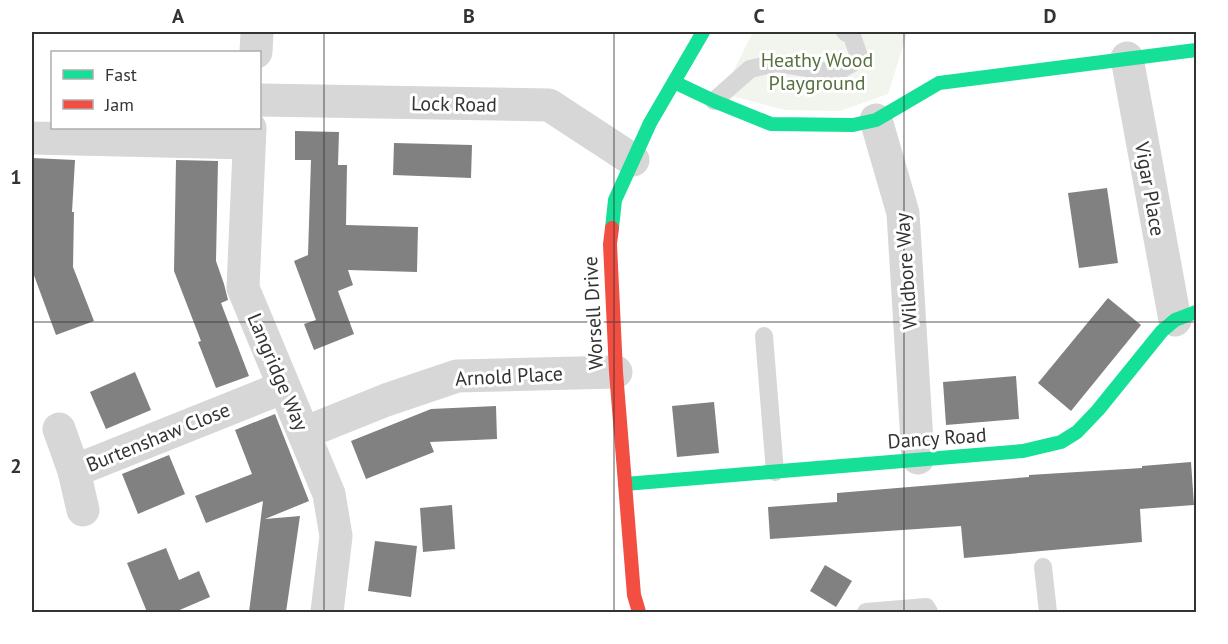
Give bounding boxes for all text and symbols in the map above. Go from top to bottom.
text: A [172,3,185,29]
text: B [463,3,475,29]
text: C [753,3,765,29]
text: D [1044,3,1057,29]
park label: Heathy Wood Playground [761,47,873,96]
legend [51,51,261,129]
text: Fast [105,63,137,86]
street label: Lock Road [411,90,497,118]
text: Jam [104,93,134,116]
street label: Vigar Place [1129,139,1171,238]
text: 1 [10,164,22,190]
street label: Wildbore Way [889,211,923,330]
street label: Worsell Drive [577,256,609,370]
street label: Langridge Way [242,309,315,435]
street label: Arnold Place [455,360,563,392]
street label: Burtenshaw Close [82,396,234,478]
street label: Dancy Road [887,422,987,454]
text: 2 [10,453,22,479]

